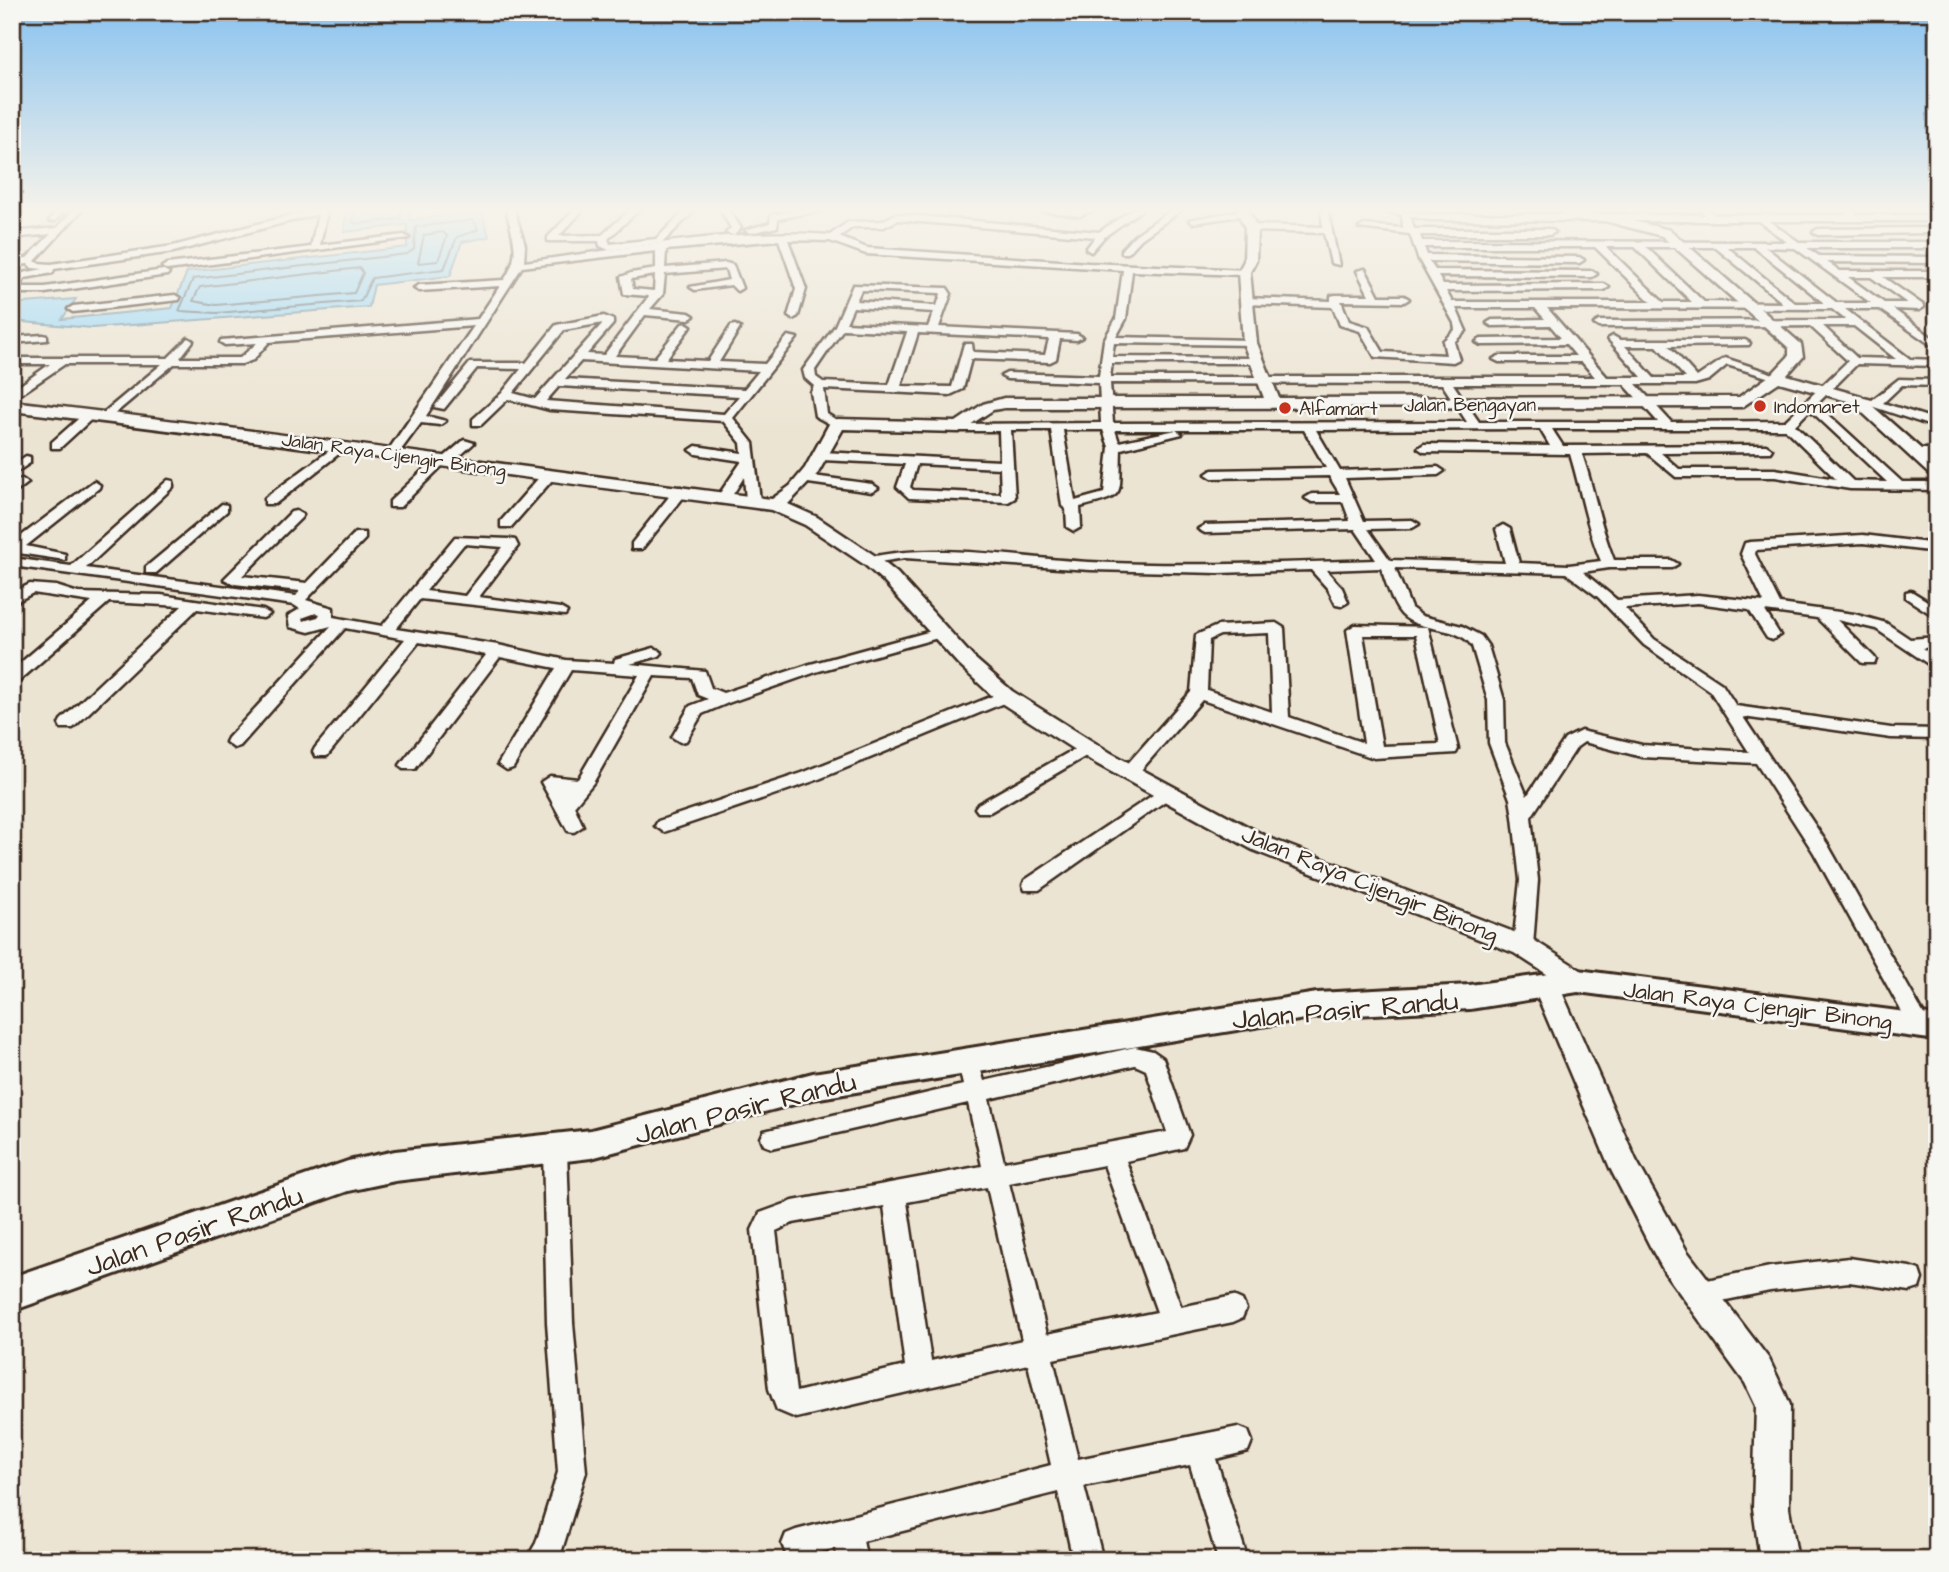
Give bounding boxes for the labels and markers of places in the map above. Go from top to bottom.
place label: Indomaret [1774,394,1860,421]
place label: Alfamart [1299,396,1378,423]
marker: Indomaret [1752,398,1768,414]
marker: Alfamart [1277,400,1293,416]

